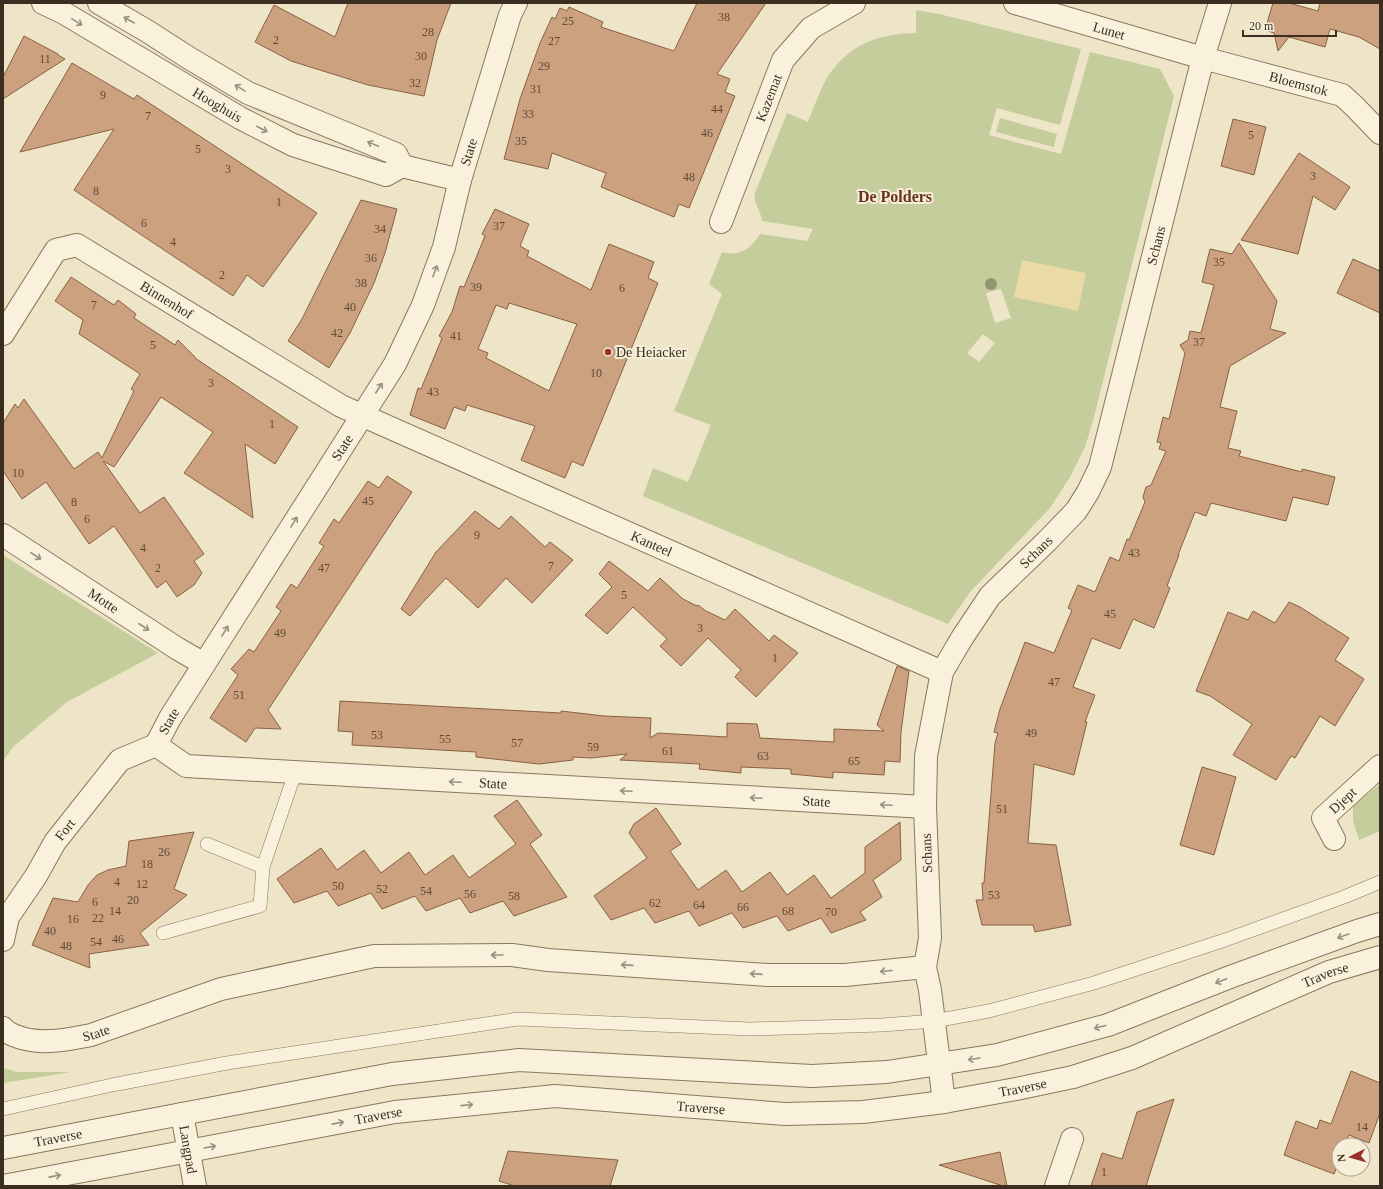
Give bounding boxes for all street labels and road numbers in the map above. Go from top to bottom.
street label: Lunet [1091,19,1127,42]
street label: Bloemstok [1268,68,1330,99]
street label: Kazemat [753,72,784,124]
street label: Hooghuis [190,84,245,125]
street label: State [457,136,480,168]
street label: Schans [1144,224,1168,267]
street label: Binnenhof [138,278,196,322]
street label: State [328,432,356,463]
street label: Kanteel [629,528,675,559]
street label: Schans [1016,533,1055,571]
street label: Motte [85,585,122,616]
street label: State [155,705,182,737]
street label: State [479,775,507,791]
street label: Djept [1326,784,1359,816]
street label: State [802,793,831,809]
street label: Fort [52,816,78,843]
street label: Schans [919,833,935,873]
street label: Traverse [1300,959,1350,990]
street label: State [81,1021,112,1044]
street label: Traverse [997,1075,1048,1099]
street label: Traverse [676,1098,726,1117]
street label: Traverse [353,1104,403,1127]
street label: Langpad [177,1124,200,1175]
street label: Traverse [33,1126,83,1149]

